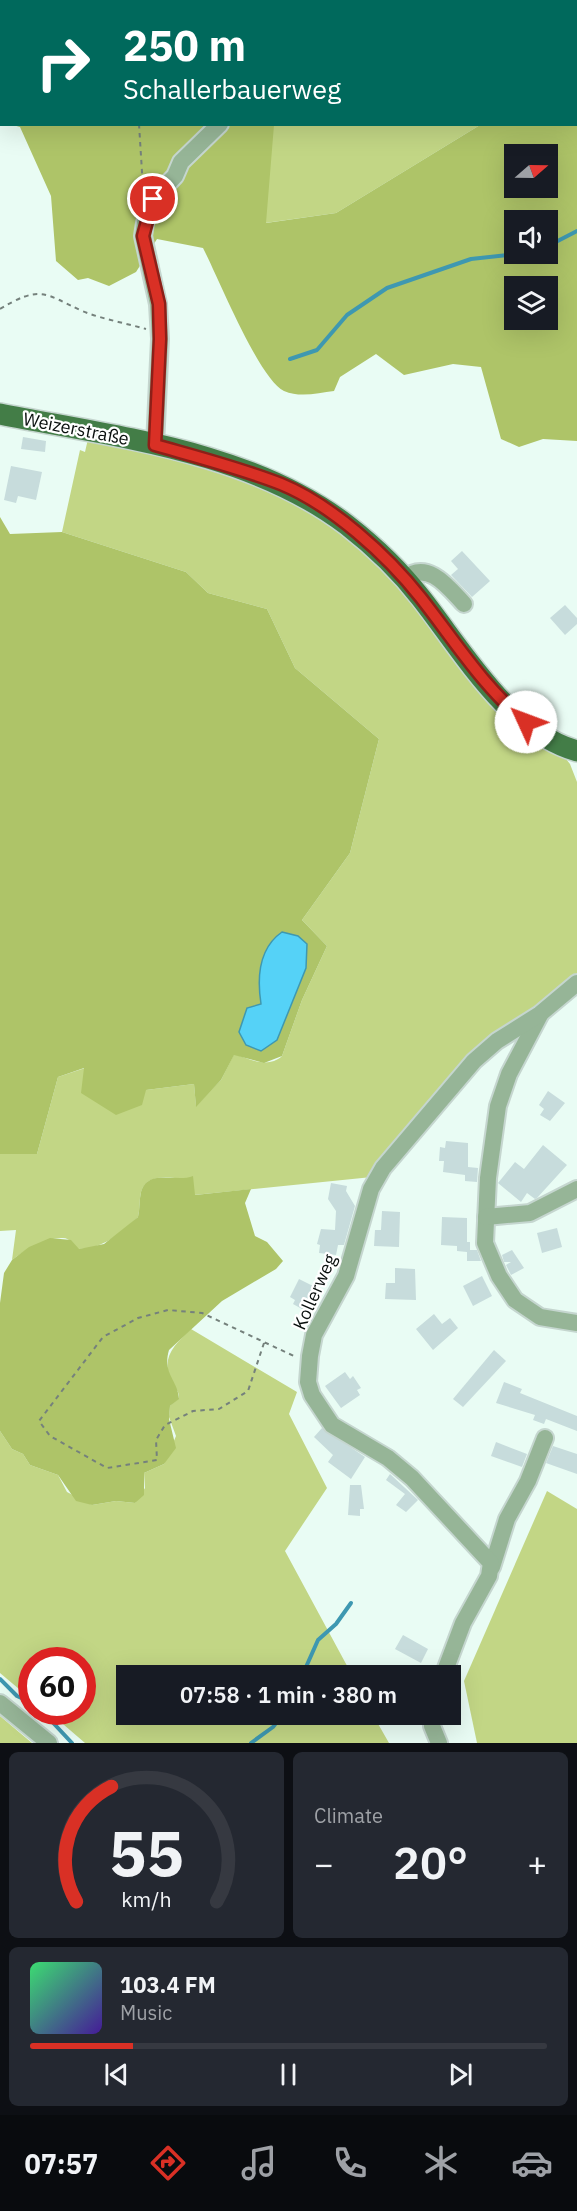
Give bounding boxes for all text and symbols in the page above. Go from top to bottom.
text: 250 m [123,18,246,73]
icon: right [24,24,102,102]
text: Schallerbauerweg [123,71,341,106]
north arrow [504,144,558,198]
map controls [504,144,558,330]
pin [127,173,178,224]
icon: arrive [136,182,169,215]
button: sound [504,210,558,264]
button: layers [504,276,558,330]
street label: Weizerstraße [21,407,131,450]
position arrow [494,690,558,754]
street label: Kollerweg [288,1250,342,1333]
speed limit sign: 60 [18,1647,96,1725]
text: 07:58 · 1 min · 380 m [180,1680,397,1709]
text: Climate [314,1802,383,1829]
text: 55 [109,1812,184,1893]
text: 20° [393,1833,468,1891]
text: − [314,1842,334,1885]
text: + [527,1842,547,1885]
text: km/h [121,1885,172,1913]
text: 103.4 FM [120,1970,216,1999]
text: Music [120,1999,172,2026]
icon: previous [100,2058,133,2091]
icon: pause [272,2058,305,2091]
icon: next [444,2058,477,2091]
icon: directions [147,2142,189,2184]
icon: music [238,2142,280,2184]
icon: phone [329,2142,371,2184]
icon: climate [420,2142,462,2184]
icon: car [511,2142,553,2184]
text: 07:57 [24,2146,98,2181]

